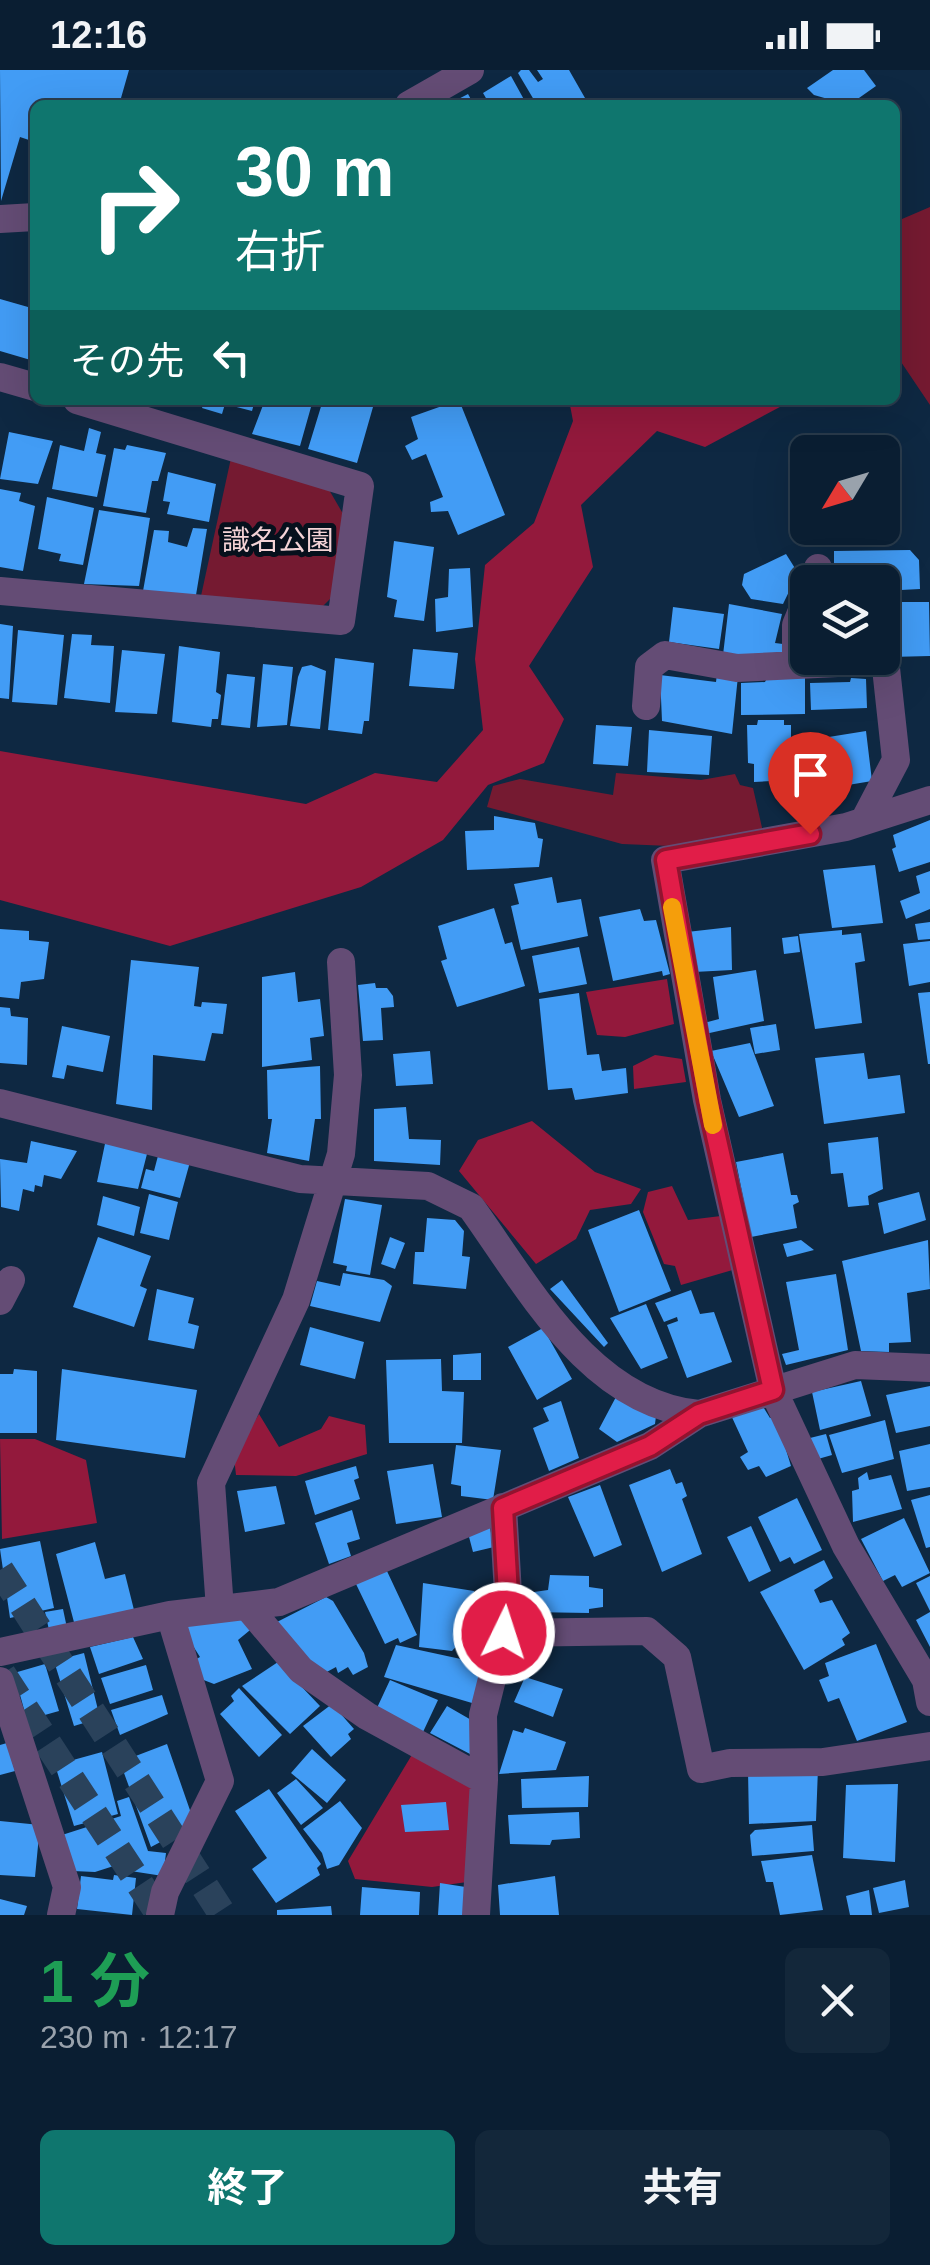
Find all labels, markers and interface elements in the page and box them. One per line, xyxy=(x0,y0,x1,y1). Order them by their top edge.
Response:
text: 12:16 xyxy=(50,14,147,56)
text: 30 m xyxy=(235,133,395,211)
icon: right xyxy=(70,140,200,270)
text: 右折 xyxy=(235,226,325,277)
icon: left xyxy=(204,330,259,385)
text: その先 xyxy=(70,340,184,382)
north arrow xyxy=(790,435,900,545)
map controls xyxy=(790,435,900,675)
park label: 識名公園 xyxy=(222,525,334,556)
button: layers xyxy=(790,565,900,675)
pin xyxy=(768,732,853,835)
icon: arrive xyxy=(783,747,838,802)
position arrow xyxy=(452,1581,556,1685)
text: 1 分 xyxy=(40,1948,150,2015)
button: close xyxy=(785,1948,890,2053)
text: 230 m · 12:17 xyxy=(40,2019,237,2055)
button: 終了 xyxy=(40,2130,455,2245)
button: 共有 xyxy=(475,2130,890,2245)

